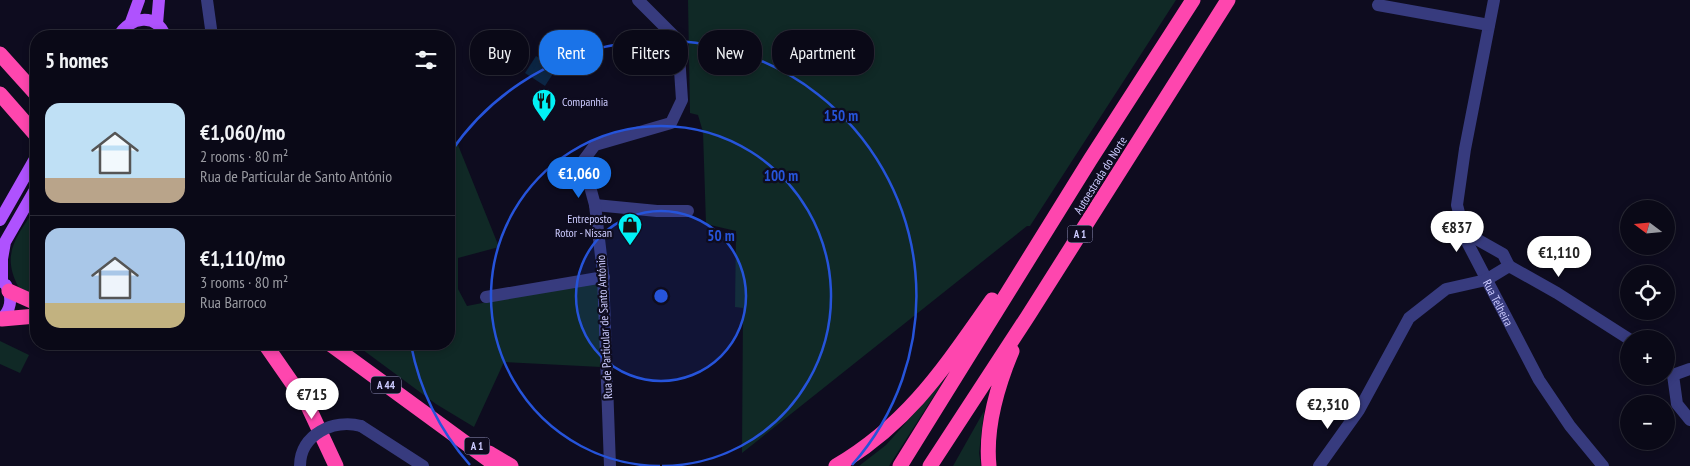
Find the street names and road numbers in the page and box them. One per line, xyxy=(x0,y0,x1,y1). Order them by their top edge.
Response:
street label: Autoestrada do Norte xyxy=(1070,133,1130,217)
road number: A 1 xyxy=(1068,225,1092,242)
street label: Rua de Particular de Santo António xyxy=(593,255,615,399)
street label: Rua Telheira xyxy=(1480,276,1517,329)
road number: A 44 xyxy=(371,376,401,394)
road number: A 1 xyxy=(464,438,490,454)

